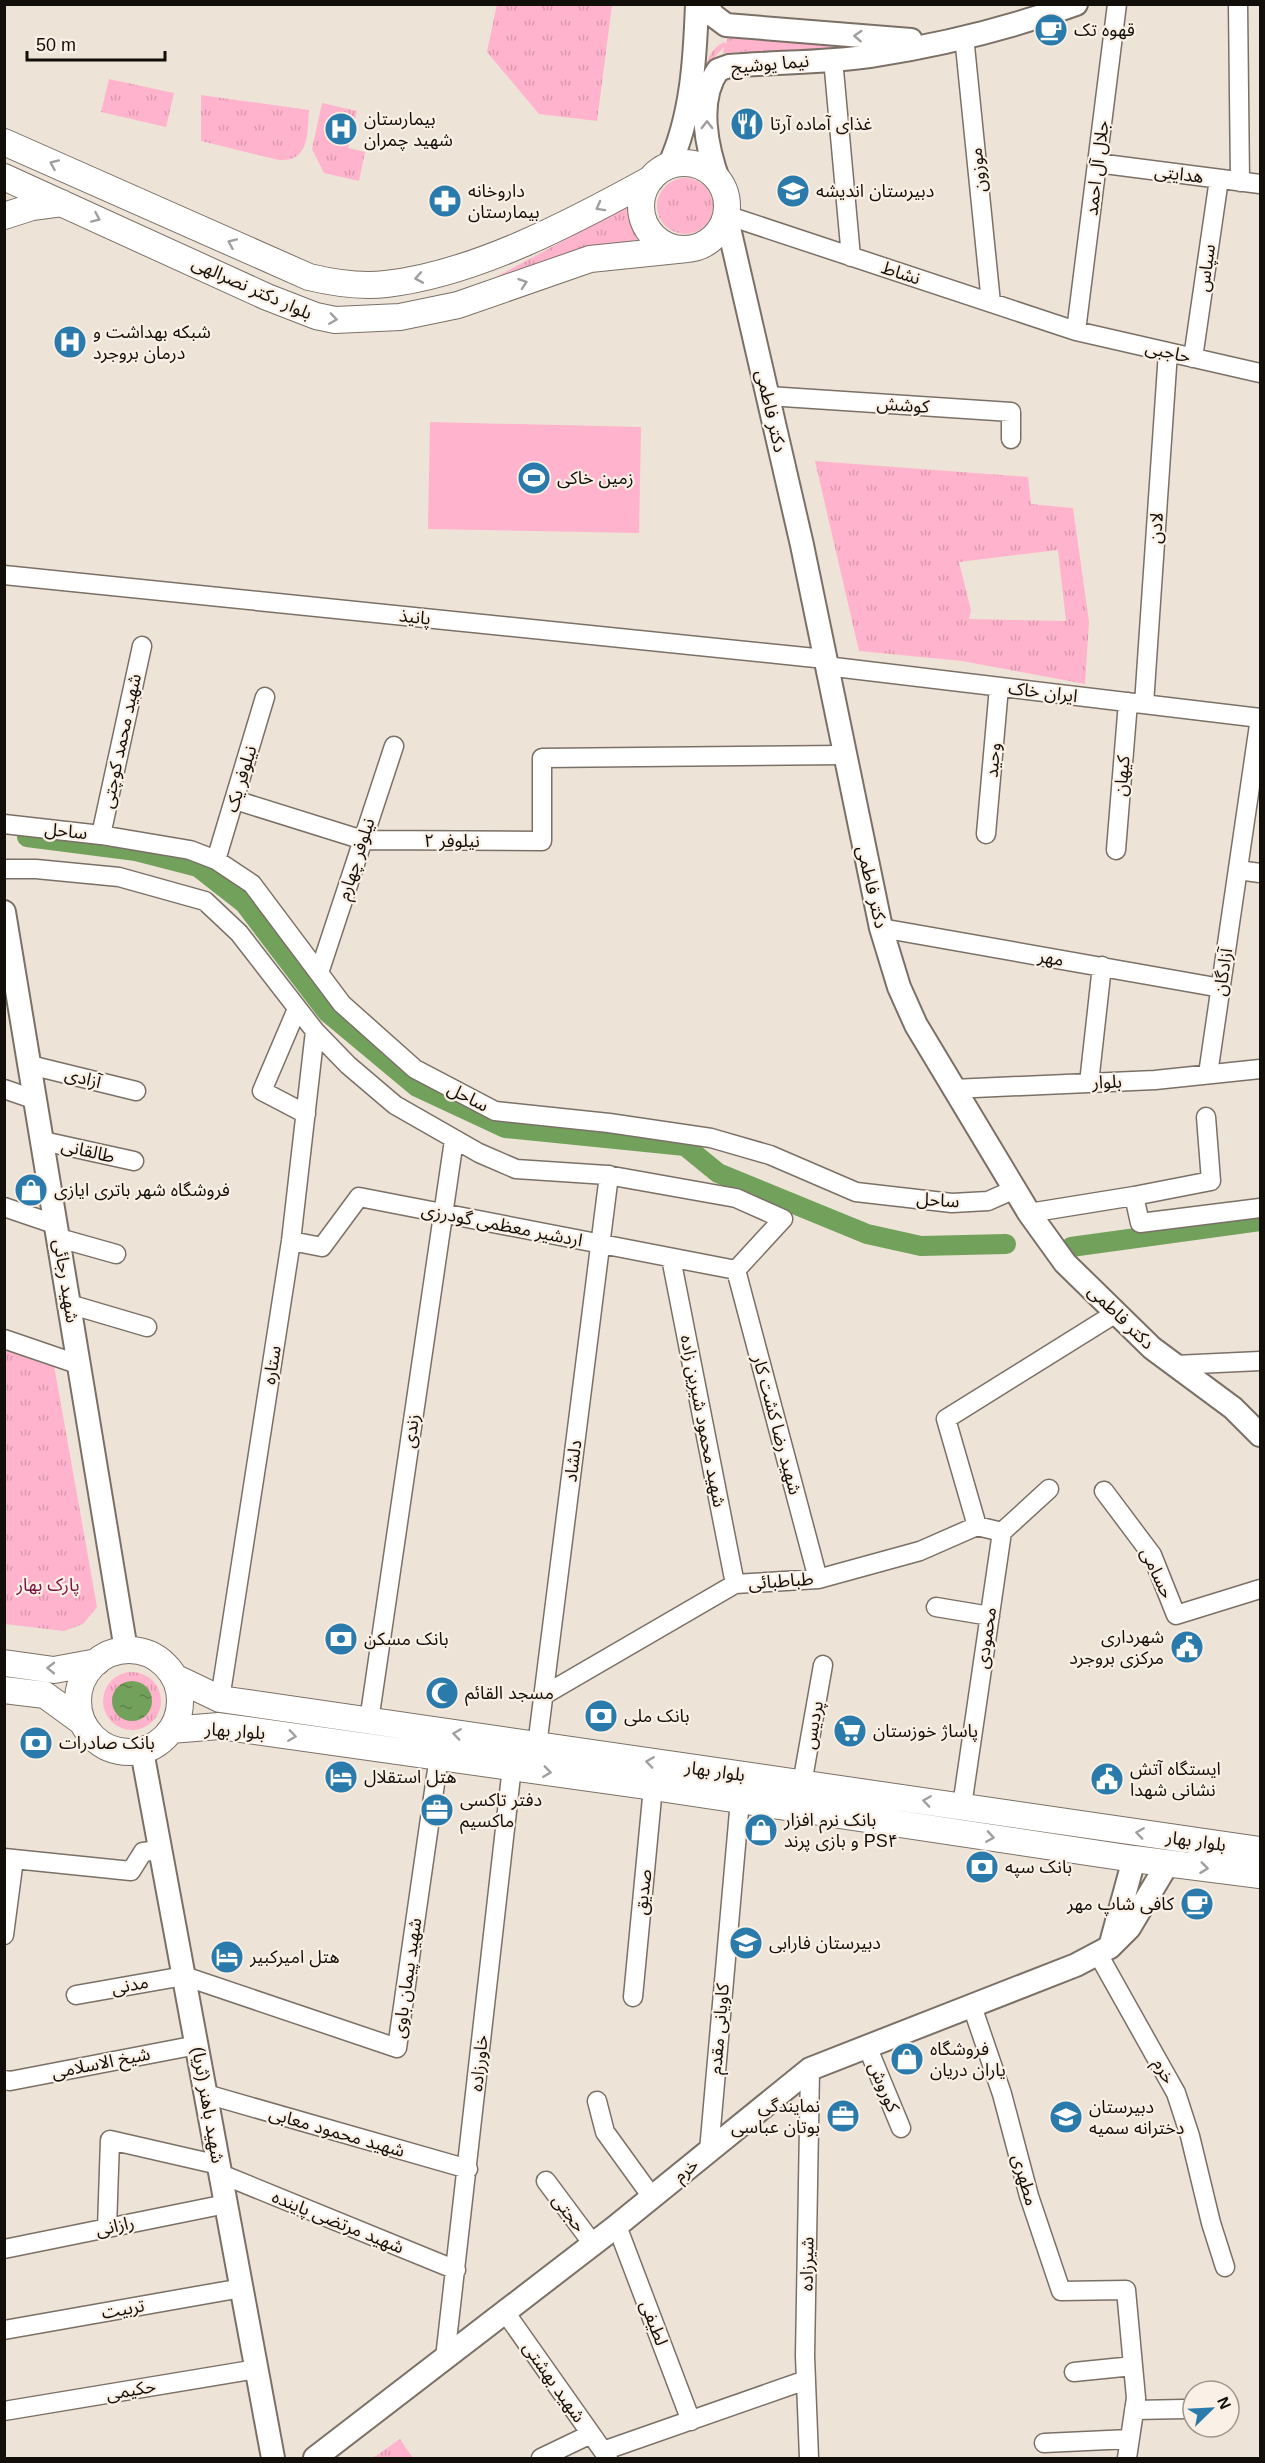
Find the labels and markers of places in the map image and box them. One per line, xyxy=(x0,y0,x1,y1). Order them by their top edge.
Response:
cafe icon: قهوه تک xyxy=(1033,12,1069,48)
place label: قهوه تک xyxy=(1074,20,1135,41)
restaurant icon: غذای آماده آرتا xyxy=(729,106,765,142)
place label: بیمارستان شهید چمران xyxy=(364,109,453,151)
hospital icon: بیمارستان شهید چمران xyxy=(323,111,359,147)
place label: غذای آماده آرتا xyxy=(770,114,872,135)
school or university icon: دبیرستان اندیشه xyxy=(775,173,811,209)
place label: داروخانه بیمارستان xyxy=(468,181,540,223)
place label: دبیرستان اندیشه xyxy=(816,181,934,202)
pharmacy icon: داروخانه بیمارستان xyxy=(427,183,463,219)
place label: شبکه بهداشت و درمان بروجرد xyxy=(93,322,211,364)
hospital icon: شبکه بهداشت و درمان بروجرد xyxy=(52,324,88,360)
sports icon: زمین خاکی xyxy=(516,460,552,496)
place label: زمین خاکی xyxy=(557,468,634,489)
shop icon: فروشگاه شهر باتری ایازی xyxy=(13,1172,49,1208)
place label: فروشگاه شهر باتری ایازی xyxy=(54,1180,230,1201)
bank icon: بانک مسکن xyxy=(323,1621,359,1657)
place label: شهرداری مرکزی بروجرد xyxy=(1069,1627,1164,1669)
place label: بانک مسکن xyxy=(364,1629,449,1650)
public building icon: شهرداری مرکزی بروجرد xyxy=(1169,1629,1205,1665)
mosque icon: مسجد القائم xyxy=(424,1675,460,1711)
place label: مسجد القائم xyxy=(465,1683,554,1706)
bank icon: بانک ملی xyxy=(583,1698,619,1734)
place label: بانک ملی xyxy=(624,1706,690,1727)
supermarket icon: پاساژ خوزستان xyxy=(832,1713,868,1749)
place label: پاساژ خوزستان xyxy=(873,1721,978,1742)
bank icon: بانک صادرات xyxy=(18,1725,54,1761)
place label: بانک صادرات xyxy=(59,1733,155,1754)
hotel icon: هتل استقلال xyxy=(323,1759,359,1795)
place label: ایستگاه آتش نشانی شهدا xyxy=(1130,1759,1221,1801)
public building icon: ایستگاه آتش نشانی شهدا xyxy=(1089,1761,1125,1797)
place label: هتل استقلال xyxy=(364,1767,457,1788)
place label: دفتر تاکسی ماکسیم xyxy=(460,1790,542,1834)
office icon: دفتر تاکسی ماکسیم xyxy=(419,1792,455,1828)
place label: بانک نرم افزار و بازی پرند PS۴ xyxy=(783,1810,898,1852)
shop icon: بانک نرم افزار و بازی پرند PS۴ xyxy=(743,1812,779,1848)
bank icon: بانک سپه xyxy=(964,1849,1000,1885)
place label: بانک سپه xyxy=(1005,1857,1072,1878)
cafe icon: کافی شاپ مهر xyxy=(1179,1886,1215,1922)
place label: کافی شاپ مهر xyxy=(1066,1894,1175,1916)
school or university icon: دبیرستان فارابی xyxy=(728,1925,764,1961)
place label: دبیرستان فارابی xyxy=(769,1933,881,1954)
hotel icon: هتل امیرکبیر xyxy=(209,1939,245,1975)
place label: هتل امیرکبیر xyxy=(249,1947,339,1968)
place label: فروشگاه یاران دریان xyxy=(930,2039,1006,2081)
shop icon: فروشگاه یاران دریان xyxy=(889,2041,925,2077)
place label: نمایندگی بوتان عباسی xyxy=(731,2096,820,2138)
place label: دبیرستان دخترانه سمیه xyxy=(1089,2097,1184,2139)
office icon: نمایندگی بوتان عباسی xyxy=(825,2098,861,2134)
school or university icon: دبیرستان دخترانه سمیه xyxy=(1048,2099,1084,2135)

